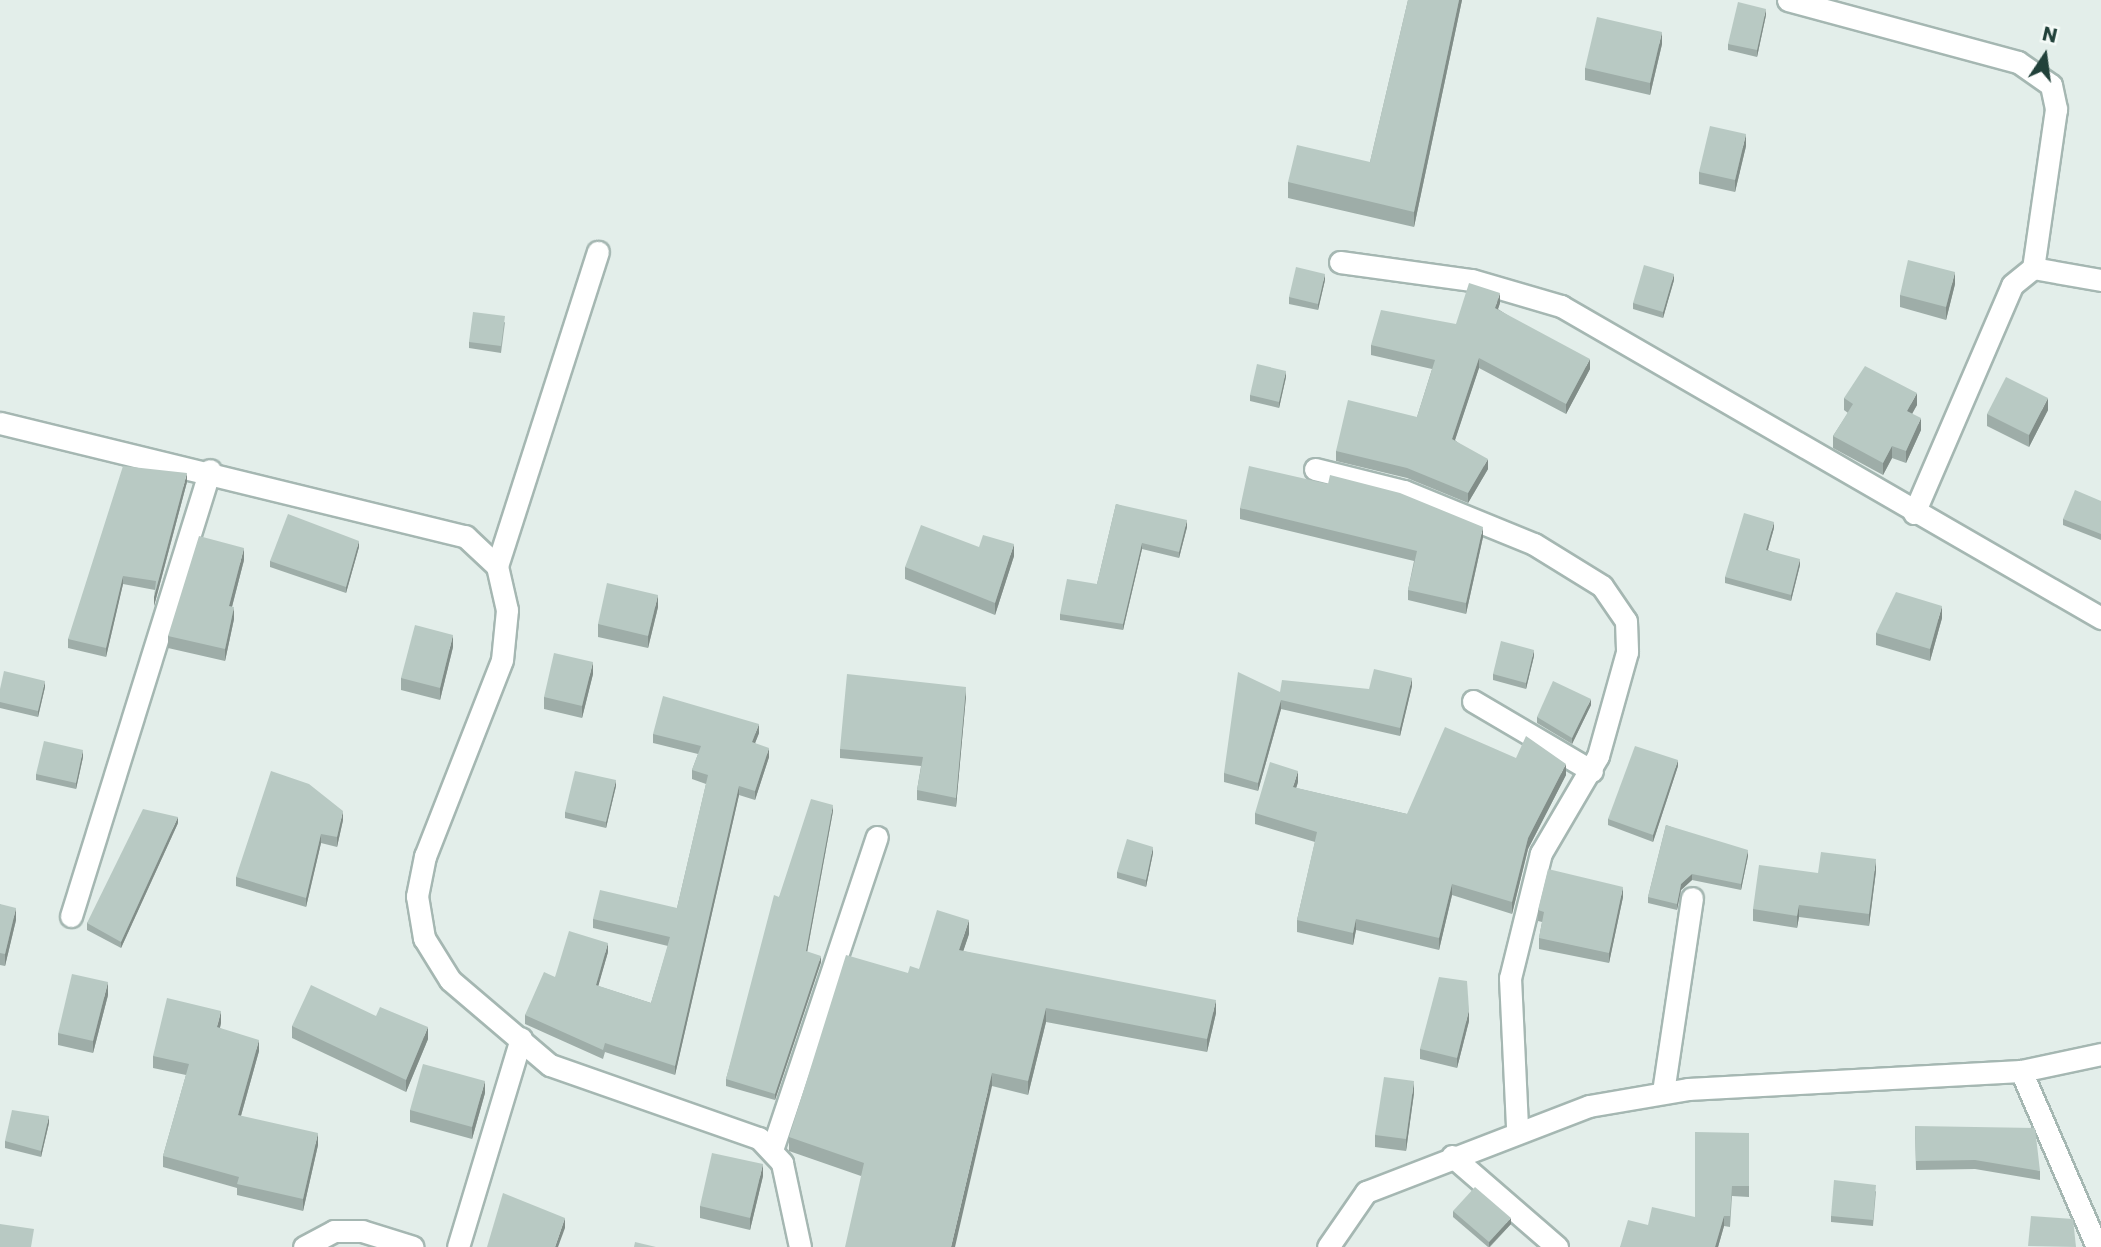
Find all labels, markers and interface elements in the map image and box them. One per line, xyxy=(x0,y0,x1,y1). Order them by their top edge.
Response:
text: N xyxy=(2040,20,2060,50)
north arrow xyxy=(2010,21,2080,91)

